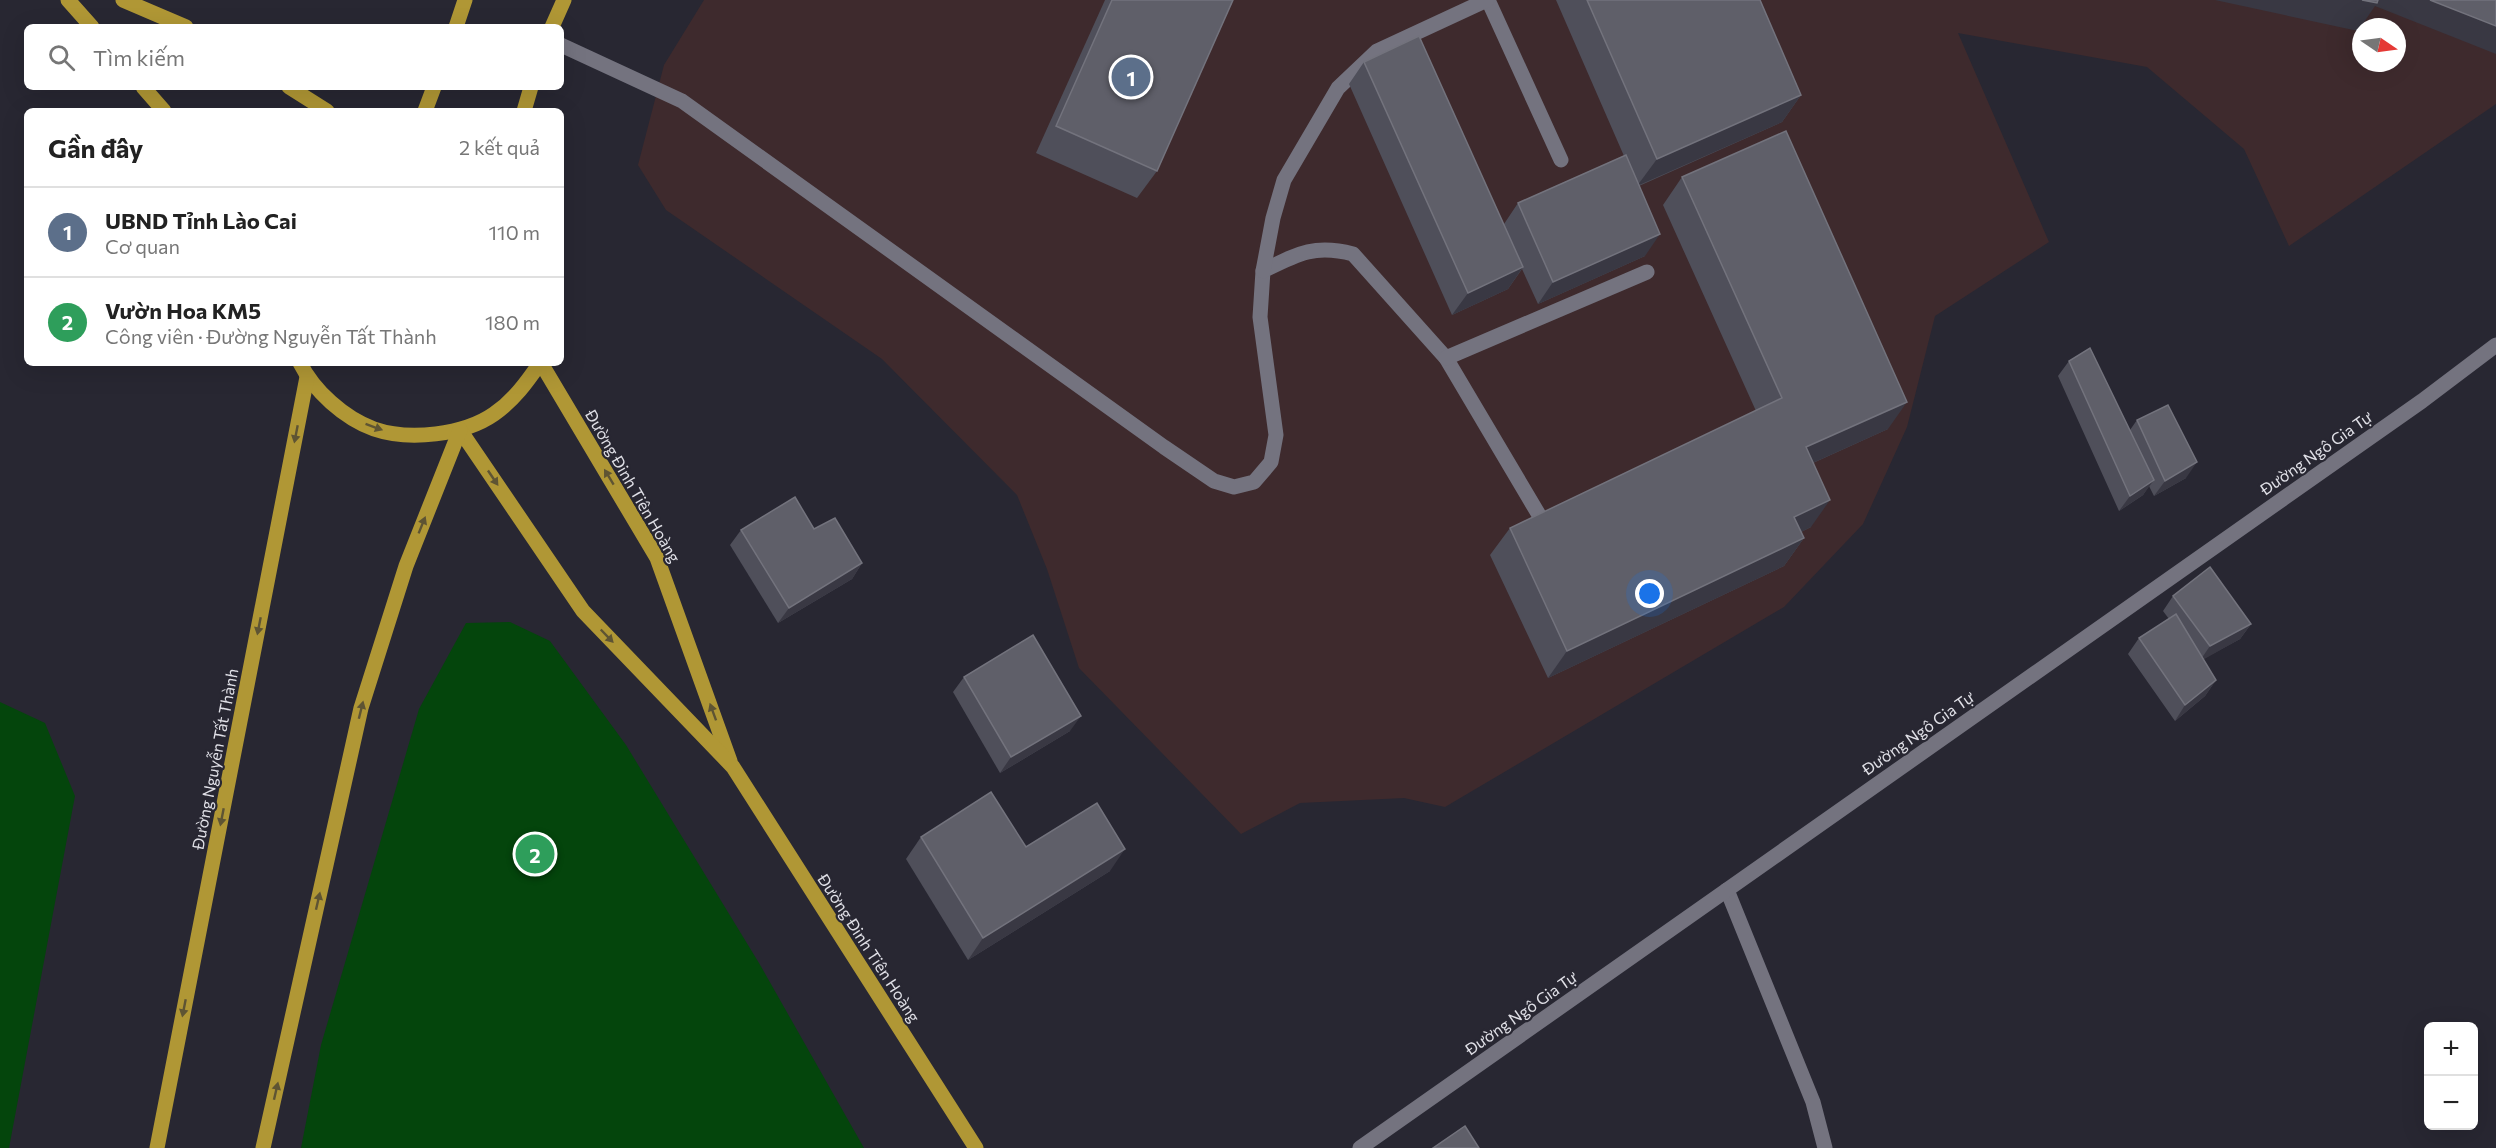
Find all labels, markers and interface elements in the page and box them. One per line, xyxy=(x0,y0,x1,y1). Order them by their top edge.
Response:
north arrow xyxy=(2352,18,2406,72)
search box xyxy=(24,24,564,90)
icon: search xyxy=(45,41,78,74)
text: Tìm kiếm xyxy=(93,44,185,71)
pin: 1 xyxy=(1112,54,1150,100)
text: Gần đây xyxy=(48,132,143,163)
text: 2 kết quả xyxy=(459,135,540,159)
text: UBND Tỉnh Lào Cai xyxy=(105,207,297,234)
text: 1 xyxy=(63,220,72,244)
text: 110 m xyxy=(489,220,540,244)
text: Cơ quan xyxy=(105,234,180,258)
text: Vườn Hoa KM5 xyxy=(105,297,261,324)
text: 2 xyxy=(62,310,73,334)
text: 180 m xyxy=(485,310,540,334)
text: Công viên · Đường Nguyễn Tất Thành xyxy=(105,324,437,348)
street label: Đường Đinh Tiên Hoàng xyxy=(581,405,685,566)
street label: Đường Ngô Gia Tự xyxy=(2255,406,2376,499)
one-way arrow xyxy=(365,422,383,432)
one-way arrow xyxy=(291,425,300,444)
one-way arrow xyxy=(604,468,614,485)
one-way arrow xyxy=(487,470,499,486)
one-way arrow xyxy=(418,516,427,534)
your location xyxy=(1635,579,1664,608)
one-way arrow xyxy=(254,616,263,635)
one-way arrow xyxy=(600,628,614,643)
street label: Đường Nguyễn Tất Thành xyxy=(187,667,241,852)
street label: Đường Ngô Gia Tự xyxy=(1857,686,1978,779)
one-way arrow xyxy=(357,701,366,719)
one-way arrow xyxy=(707,703,717,721)
one-way arrow xyxy=(217,808,226,827)
pin: 2 xyxy=(516,832,554,876)
street label: Đường Đinh Tiên Hoàng xyxy=(814,869,925,1026)
one-way arrow xyxy=(314,891,324,910)
street label: Đường Ngô Gia Tự xyxy=(1460,966,1581,1059)
one-way arrow xyxy=(179,999,188,1018)
map controls xyxy=(2424,1022,2478,1130)
button: + xyxy=(2424,1022,2478,1076)
button: − xyxy=(2424,1076,2478,1130)
one-way arrow xyxy=(272,1081,281,1100)

